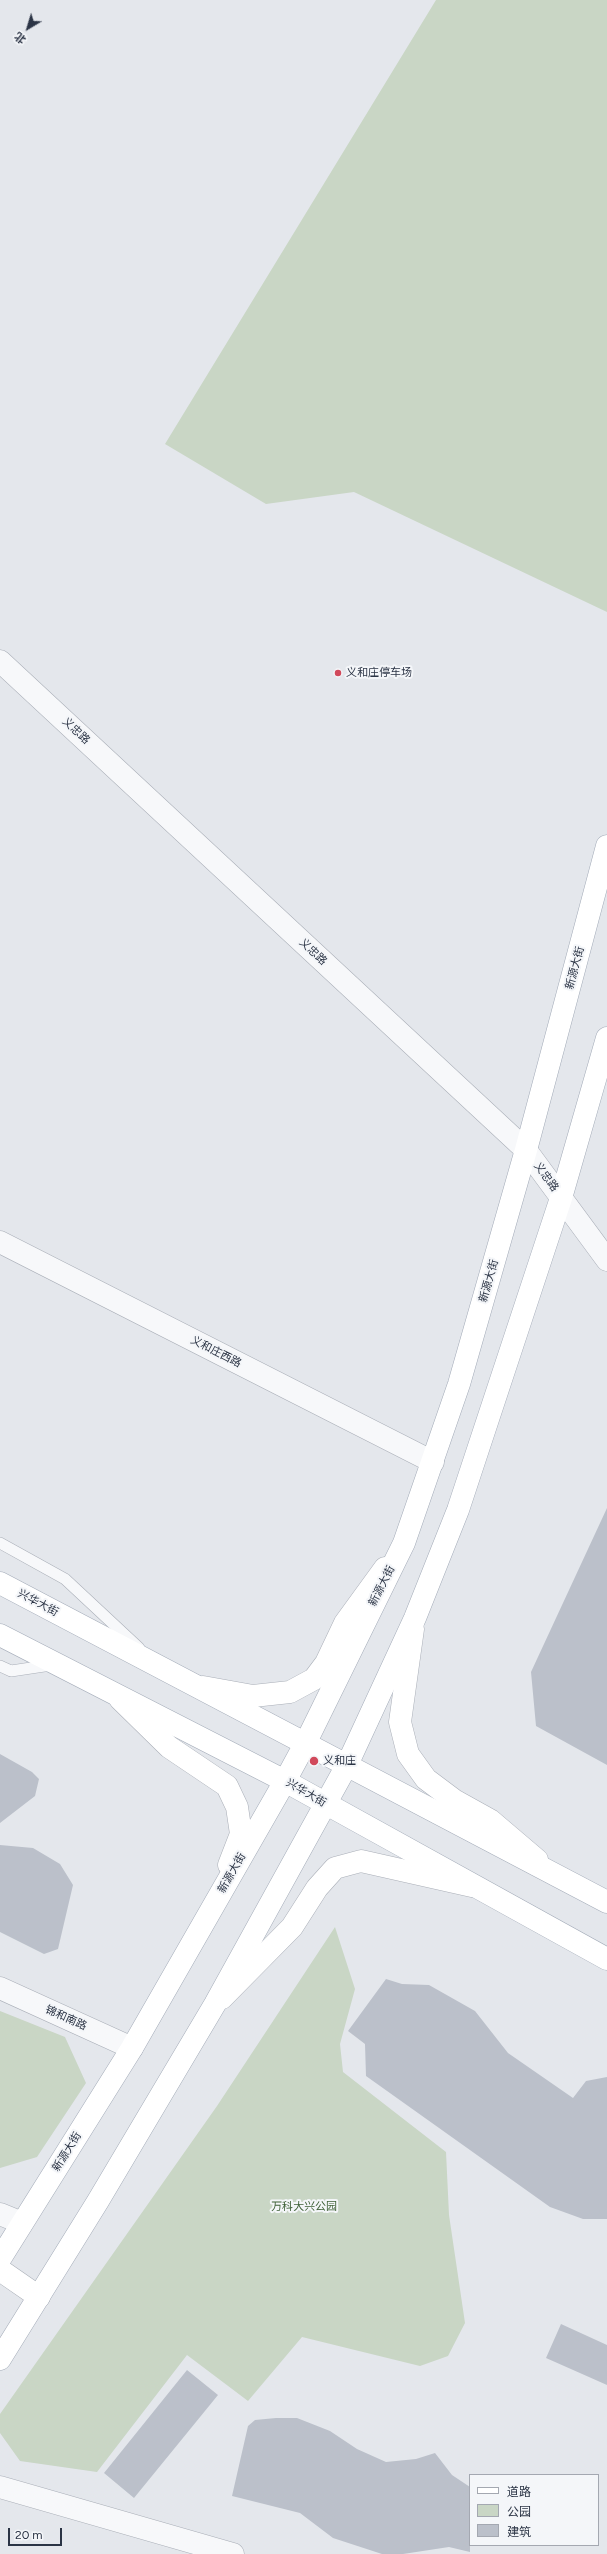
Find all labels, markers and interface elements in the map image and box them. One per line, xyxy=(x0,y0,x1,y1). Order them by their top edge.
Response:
north arrow xyxy=(8,8,48,48)
text: 北 xyxy=(12,29,29,46)
place label: 义和庄停车场 xyxy=(346,666,412,680)
marker: 义和庄停车场 xyxy=(333,668,343,678)
street label: 义忠路 xyxy=(59,715,93,747)
street label: 义忠路 xyxy=(296,936,330,968)
street label: 新源大街 xyxy=(563,945,587,991)
street label: 义忠路 xyxy=(531,1160,561,1194)
street label: 新源大街 xyxy=(477,1258,501,1304)
street label: 义和庄西路 xyxy=(189,1334,243,1370)
street label: 新源大街 xyxy=(366,1563,398,1609)
street label: 兴华大街 xyxy=(15,1587,61,1619)
place label: 义和庄 xyxy=(323,1754,356,1768)
marker: 义和庄 xyxy=(308,1755,320,1767)
street label: 兴华大街 xyxy=(284,1776,328,1810)
street label: 新源大街 xyxy=(215,1851,249,1895)
street label: 锦和南路 xyxy=(43,2003,89,2033)
street label: 新源大街 xyxy=(50,2130,84,2174)
park label: 万科大兴公园 xyxy=(271,2200,337,2214)
legend xyxy=(469,2474,599,2546)
text: 道路 xyxy=(507,2485,531,2499)
text: 公园 xyxy=(507,2505,531,2519)
scale bar xyxy=(10,2520,64,2546)
text: 建筑 xyxy=(507,2525,531,2539)
text: 20 m xyxy=(15,2528,43,2542)

